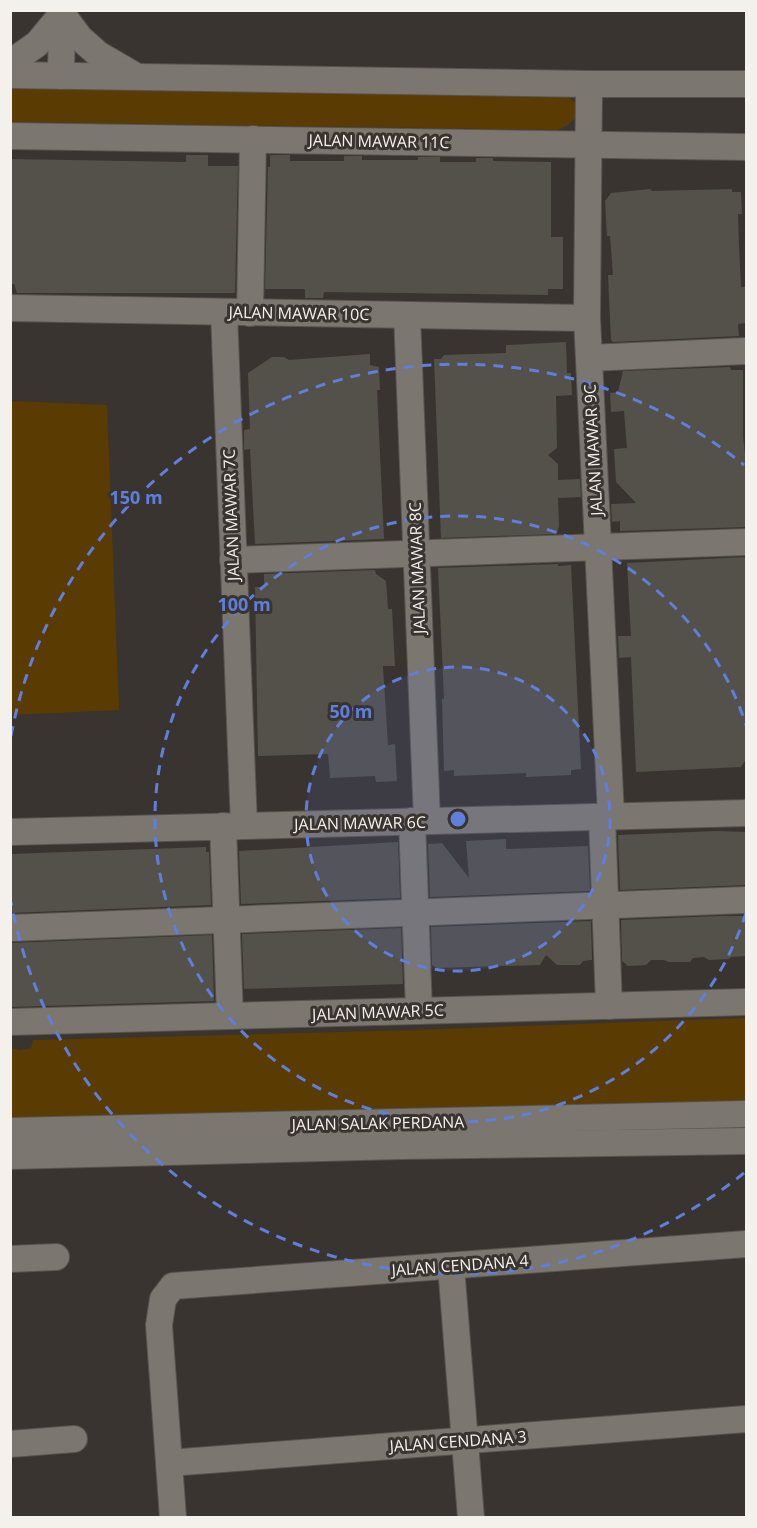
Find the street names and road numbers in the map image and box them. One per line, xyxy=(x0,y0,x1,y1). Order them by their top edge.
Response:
street label: JALAN MAWAR 11C xyxy=(306,129,450,153)
street label: JALAN MAWAR 10C xyxy=(226,301,370,325)
street label: JALAN MAWAR 9C xyxy=(579,384,608,518)
street label: JALAN MAWAR 7C xyxy=(218,449,244,583)
street label: JALAN MAWAR 8C xyxy=(404,502,430,636)
street label: JALAN MAWAR 6C xyxy=(292,811,426,835)
street label: JALAN MAWAR 5C xyxy=(310,999,444,1025)
street label: JALAN SALAK PERDANA xyxy=(289,1110,465,1136)
street label: JALAN CENDANA 4 xyxy=(389,1249,529,1281)
street label: JALAN CENDANA 3 xyxy=(387,1425,527,1457)

